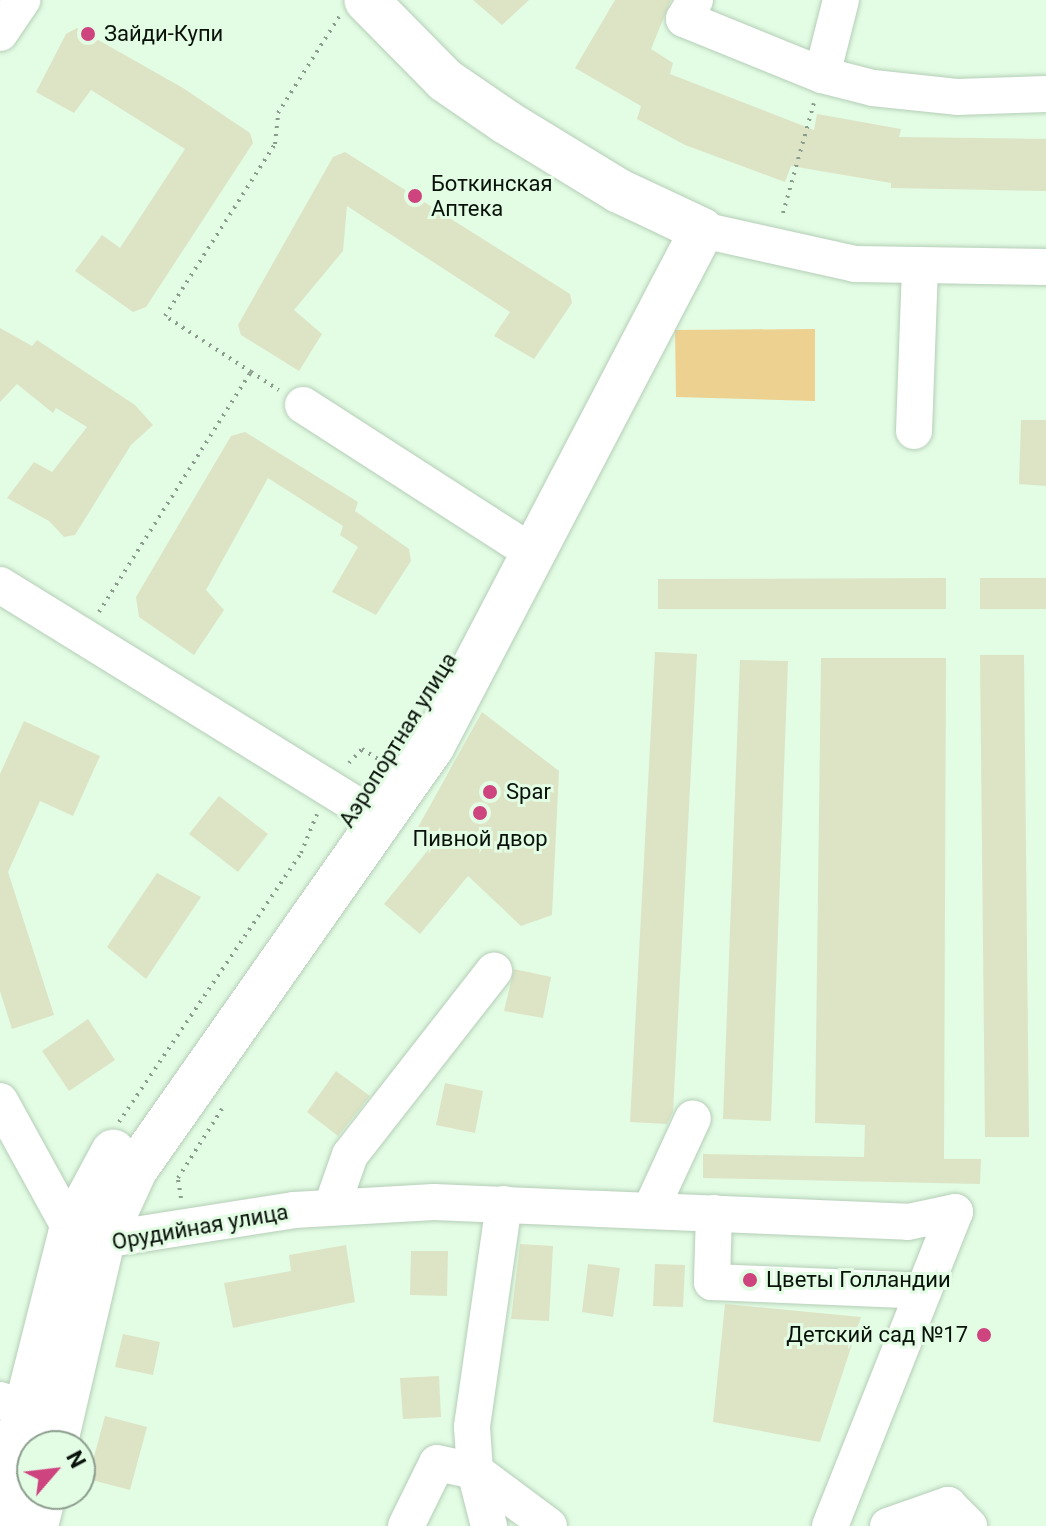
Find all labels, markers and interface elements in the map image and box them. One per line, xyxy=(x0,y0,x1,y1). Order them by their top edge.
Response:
place label: Зайди-Купи xyxy=(104,21,223,47)
marker: Зайди-Купи xyxy=(79,25,97,43)
place label: Боткинская Аптека xyxy=(431,170,552,222)
marker: Боткинская Аптека xyxy=(406,187,424,205)
street label: Аэропортная улица xyxy=(334,648,462,832)
place label: Spar xyxy=(506,779,551,805)
marker: Spar xyxy=(481,783,499,801)
marker: Пивной двор xyxy=(471,804,489,822)
place label: Пивной двор xyxy=(412,826,548,852)
street label: Орудийная улица xyxy=(110,1199,290,1255)
place label: Цветы Голландии xyxy=(766,1267,951,1293)
marker: Цветы Голландии xyxy=(741,1271,759,1289)
place label: Детский сад №17 xyxy=(786,1322,968,1348)
marker: Детский сад №17 xyxy=(975,1326,993,1344)
north arrow xyxy=(16,1430,96,1510)
text: N xyxy=(61,1447,91,1472)

